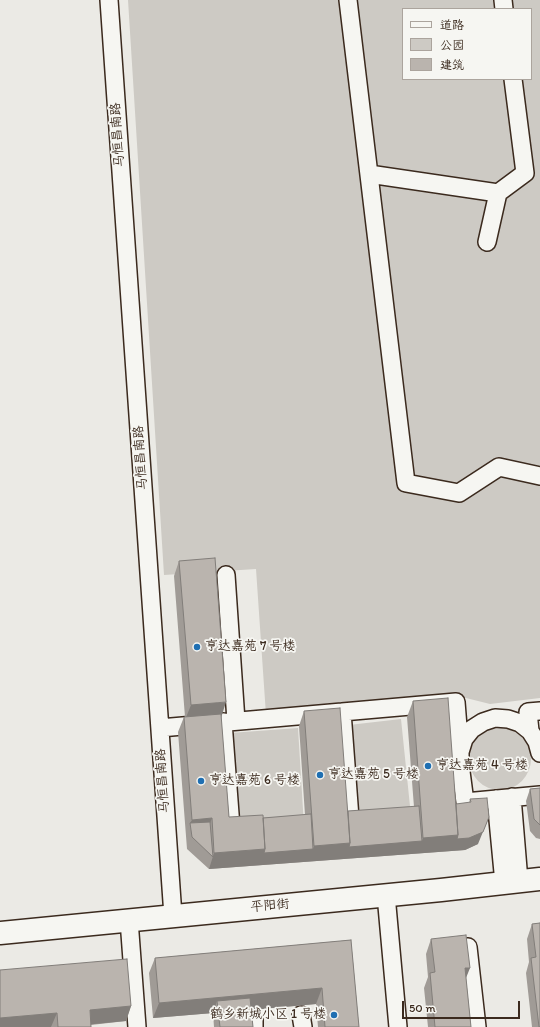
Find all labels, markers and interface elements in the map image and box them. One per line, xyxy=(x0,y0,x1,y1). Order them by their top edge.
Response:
legend xyxy=(402,8,532,80)
text: 道路 xyxy=(440,18,464,32)
text: 公园 xyxy=(440,38,464,52)
text: 建筑 xyxy=(440,58,464,72)
street label: 马恒昌南路 xyxy=(108,102,128,168)
street label: 马恒昌南路 xyxy=(131,425,151,491)
place label: 亨达嘉苑 7 号楼 xyxy=(205,639,295,655)
marker: 亨达嘉苑 7 号楼 xyxy=(192,642,202,652)
street label: 马恒昌南路 xyxy=(153,748,173,814)
place label: 亨达嘉苑 4 号楼 xyxy=(436,758,528,774)
marker: 亨达嘉苑 4 号楼 xyxy=(423,761,433,771)
place label: 亨达嘉苑 5 号楼 xyxy=(328,767,419,783)
marker: 亨达嘉苑 5 号楼 xyxy=(315,770,325,780)
place label: 亨达嘉苑 6 号楼 xyxy=(209,773,300,789)
marker: 亨达嘉苑 6 号楼 xyxy=(196,776,206,786)
street label: 平阳街 xyxy=(250,897,290,915)
scale bar xyxy=(404,993,522,1019)
text: 50 m xyxy=(409,1001,435,1015)
place label: 鹤乡新城小区 1 号楼 xyxy=(210,1007,326,1023)
marker: 鹤乡新城小区 1 号楼 xyxy=(329,1010,339,1020)

